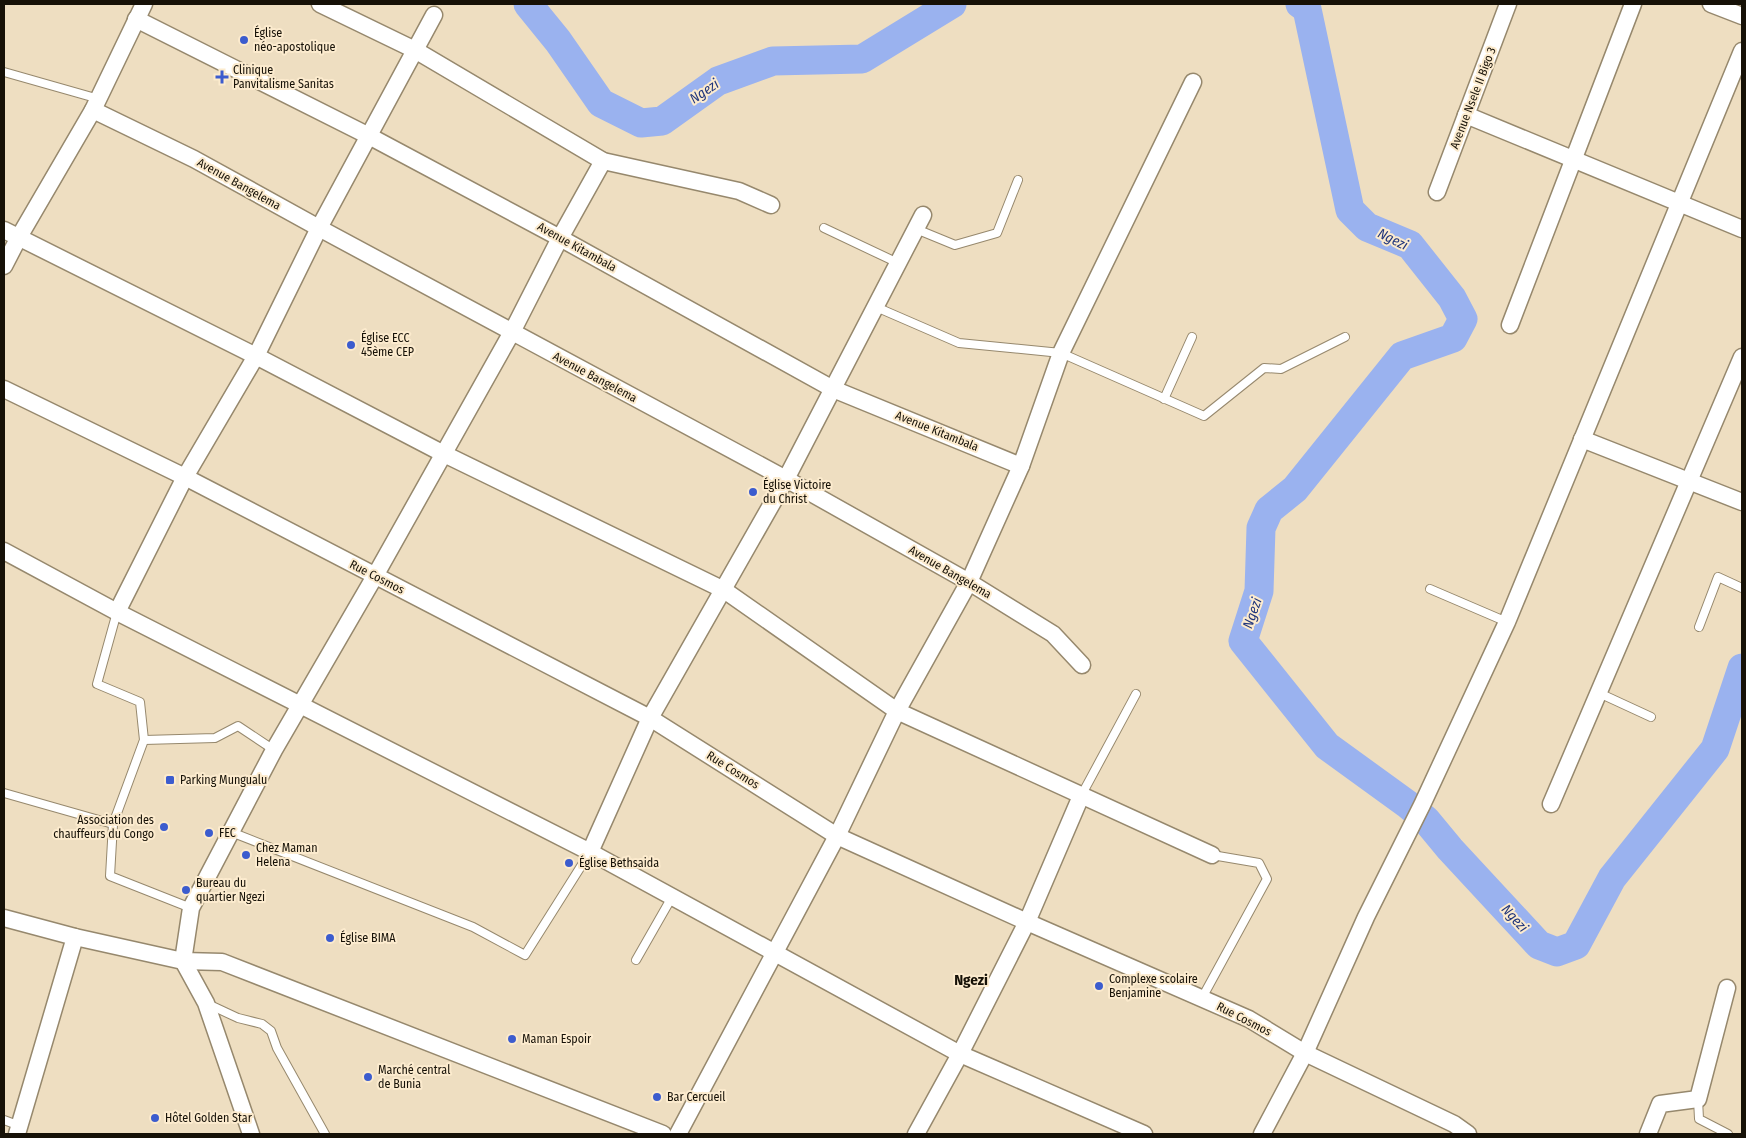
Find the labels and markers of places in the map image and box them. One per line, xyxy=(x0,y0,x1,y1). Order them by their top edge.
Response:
place label: Église néo-apostolique xyxy=(254,25,335,54)
marker: Église néo-apostolique xyxy=(238,34,250,46)
place label: Clinique Panvitalisme Sanitas xyxy=(233,63,334,91)
marker: Clinique Panvitalisme Sanitas xyxy=(215,70,229,84)
place label: Église ECC 45ème CEP xyxy=(361,330,414,359)
marker: Église ECC 45ème CEP xyxy=(345,339,357,351)
place label: Église Victoire du Christ xyxy=(763,477,831,506)
marker: Église Victoire du Christ xyxy=(747,486,759,498)
place label: Parking Mungualu xyxy=(180,773,267,787)
marker: Parking Mungualu xyxy=(164,774,176,786)
place label: Association des chauffeurs du Congo xyxy=(53,813,154,841)
marker: Association des chauffeurs du Congo xyxy=(158,821,170,833)
place label: FEC xyxy=(219,826,236,840)
marker: FEC xyxy=(203,827,215,839)
place label: Chez Maman Helena xyxy=(256,841,318,869)
marker: Chez Maman Helena xyxy=(240,849,252,861)
place label: Église Bethsaida xyxy=(579,855,659,870)
marker: Église Bethsaida xyxy=(563,857,575,869)
place label: Bureau du quartier Ngezi xyxy=(196,876,265,904)
marker: Bureau du quartier Ngezi xyxy=(180,884,192,896)
place label: Église BIMA xyxy=(340,930,396,945)
marker: Église BIMA xyxy=(324,932,336,944)
place label: Complexe scolaire Benjamine xyxy=(1109,972,1198,1000)
marker: Complexe scolaire Benjamine xyxy=(1093,980,1105,992)
place label: Maman Espoir xyxy=(522,1032,592,1046)
marker: Maman Espoir xyxy=(506,1033,518,1045)
place label: Marché central de Bunia xyxy=(378,1063,450,1091)
marker: Marché central de Bunia xyxy=(362,1071,374,1083)
place label: Bar Cercueil xyxy=(667,1090,726,1104)
marker: Bar Cercueil xyxy=(651,1091,663,1103)
place label: Hôtel Golden Star xyxy=(165,1111,253,1125)
marker: Hôtel Golden Star xyxy=(149,1112,161,1124)

